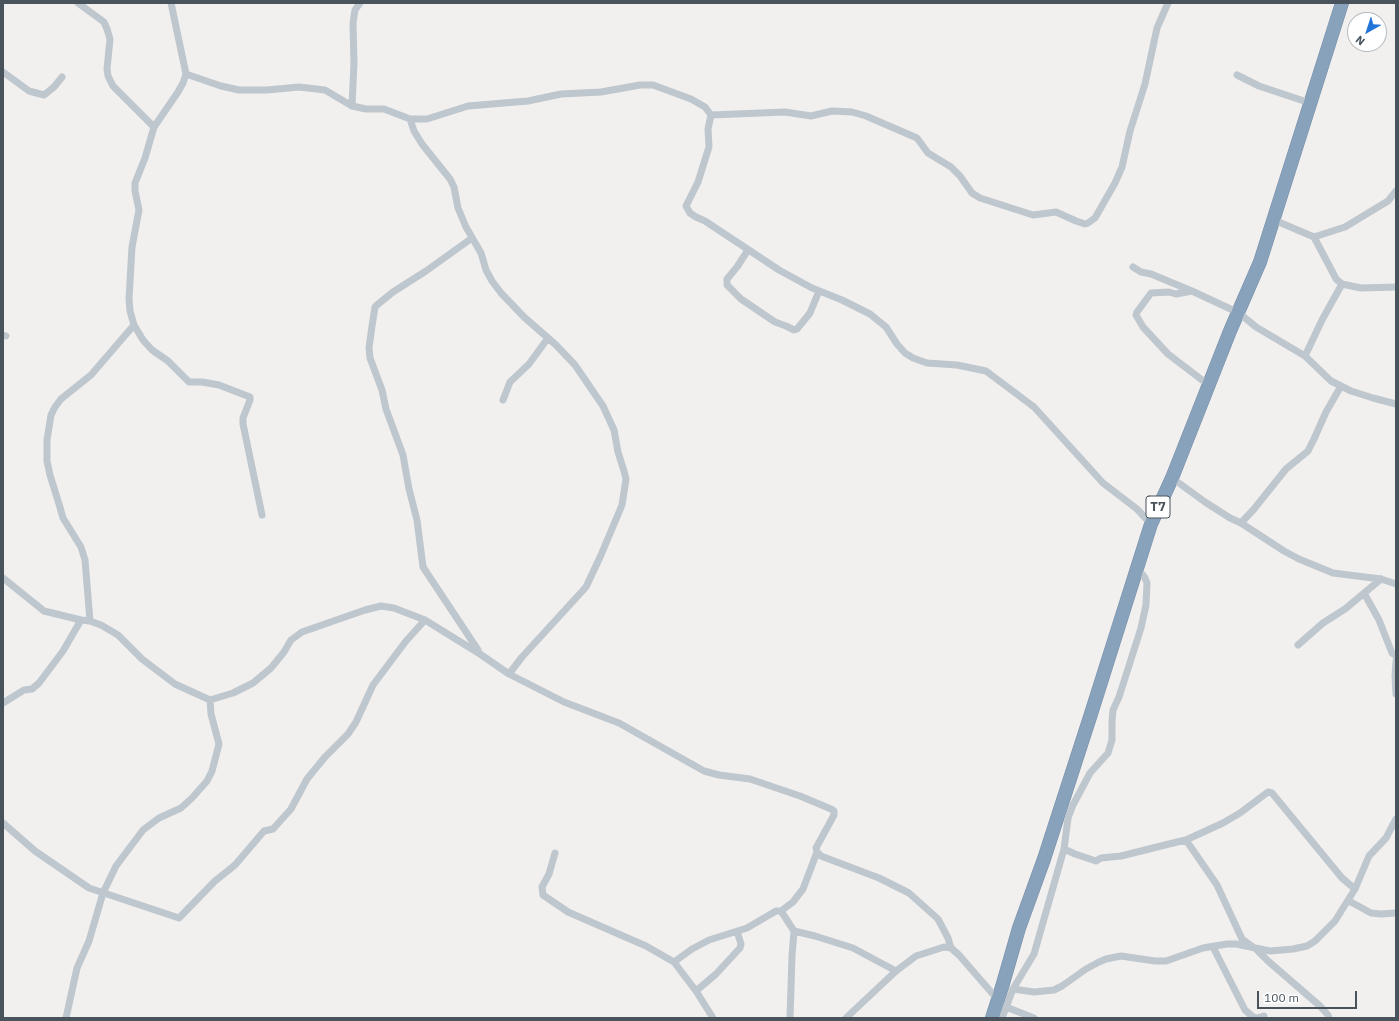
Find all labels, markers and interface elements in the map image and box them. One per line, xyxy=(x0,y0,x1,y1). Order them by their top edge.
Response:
north arrow xyxy=(1347,12,1387,52)
text: N xyxy=(1353,33,1368,48)
road number: T7 xyxy=(1146,496,1170,518)
scale bar xyxy=(1259,983,1359,1009)
text: 100 m xyxy=(1264,990,1299,1005)

